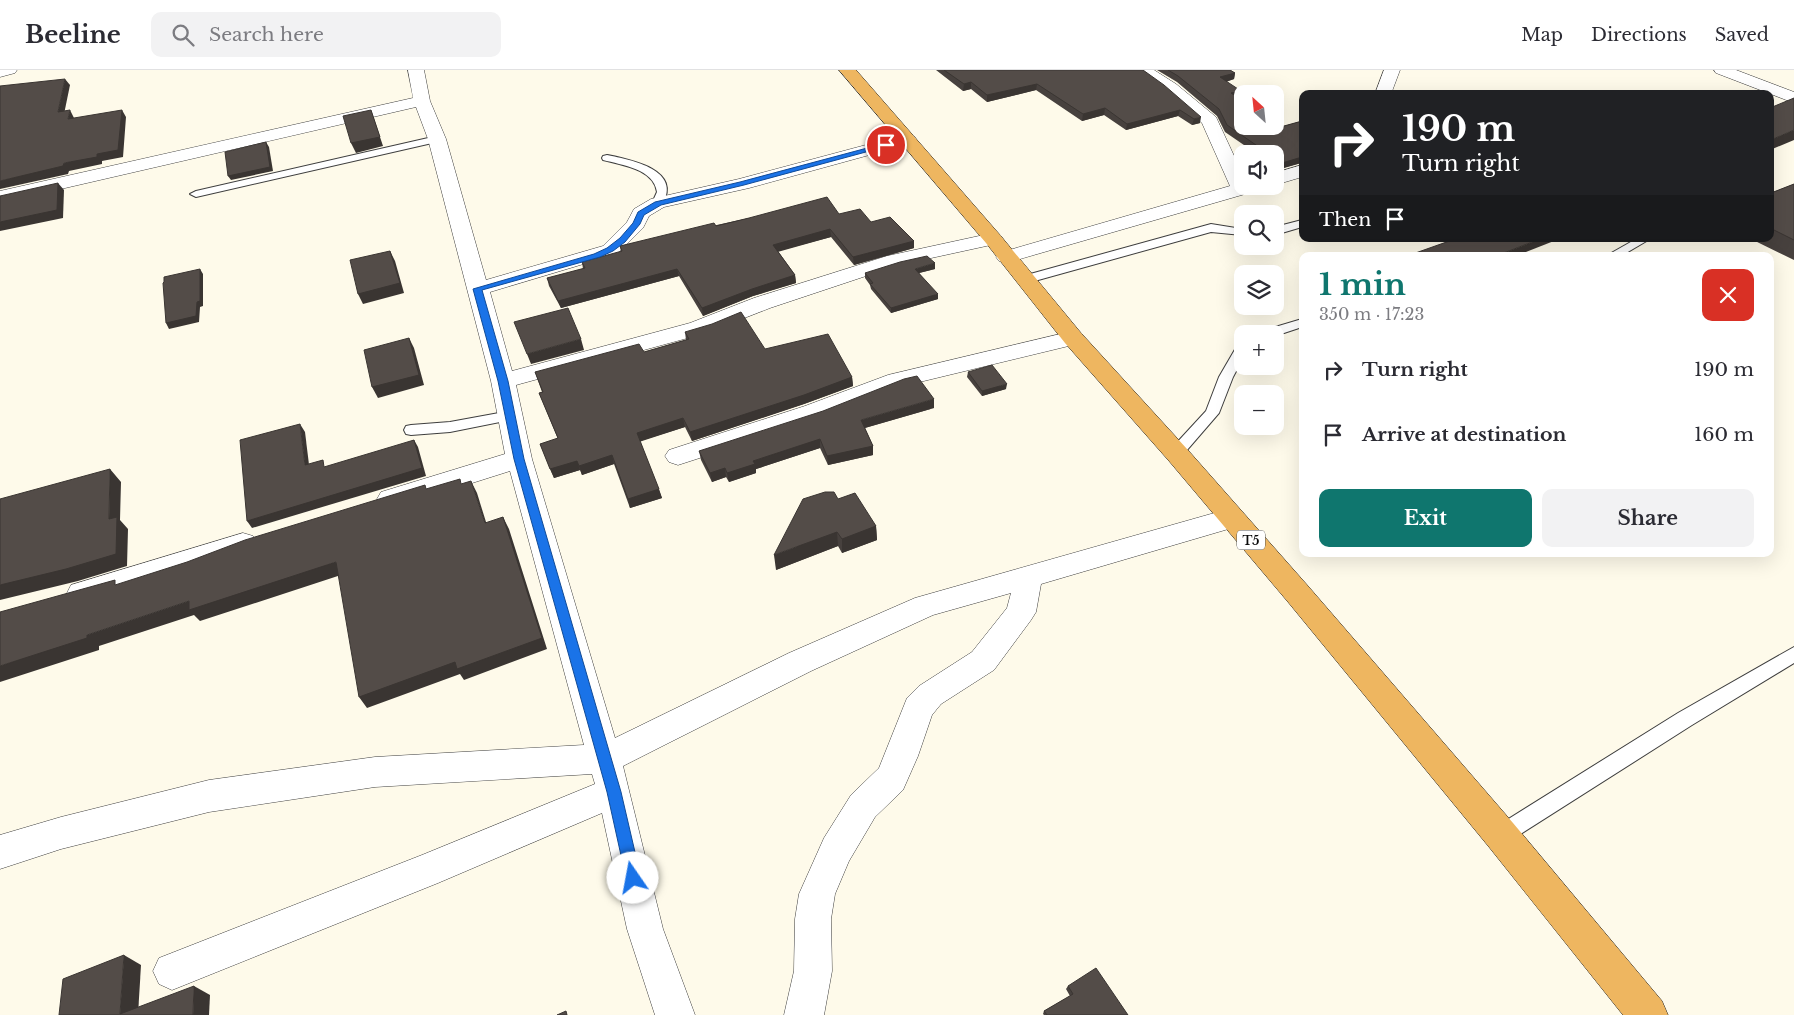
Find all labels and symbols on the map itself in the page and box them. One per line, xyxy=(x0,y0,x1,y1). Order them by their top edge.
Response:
north arrow xyxy=(1234,85,1284,135)
pin xyxy=(865,124,907,166)
road number: T5 xyxy=(1237,530,1265,550)
position arrow xyxy=(606,851,658,903)

